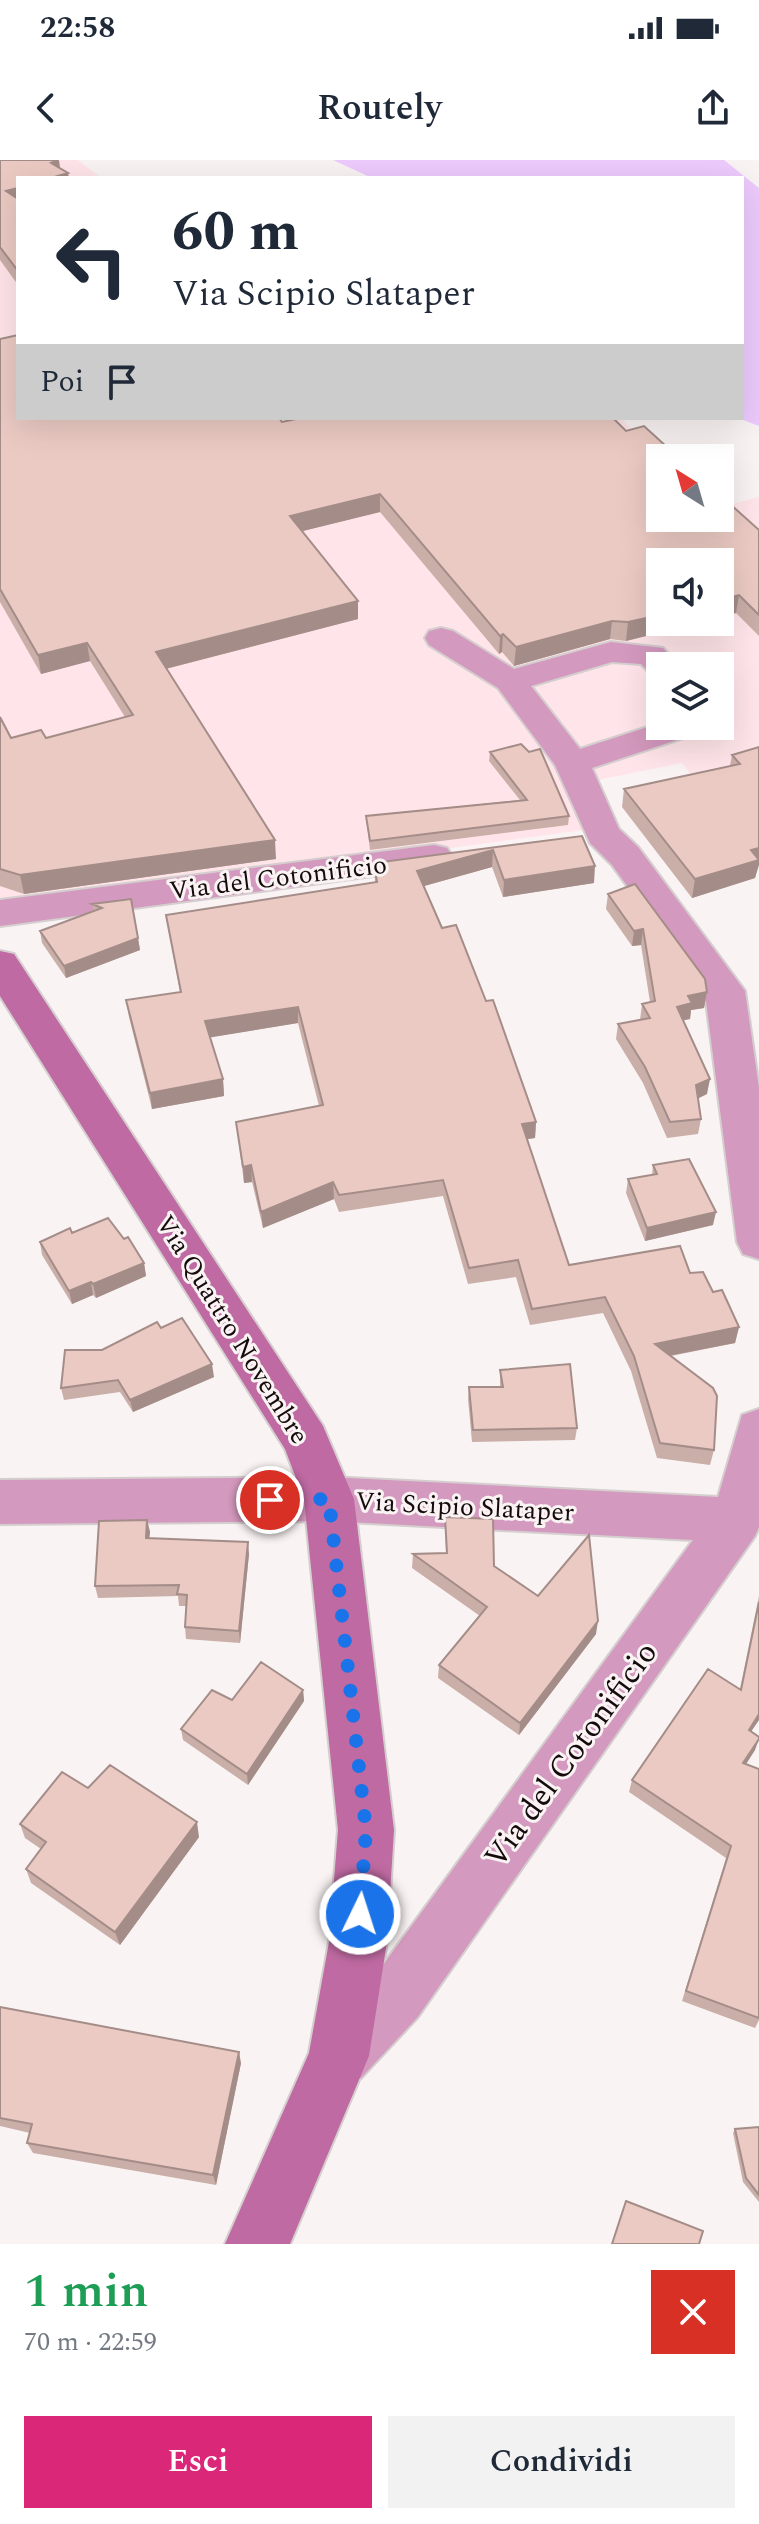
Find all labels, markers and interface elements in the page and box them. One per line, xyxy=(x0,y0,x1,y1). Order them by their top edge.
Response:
text: 22:58 xyxy=(40,5,115,51)
text: Routely xyxy=(317,81,442,136)
icon: back xyxy=(24,86,68,130)
icon: share xyxy=(691,86,735,130)
text: 60 m xyxy=(172,190,299,275)
icon: left xyxy=(40,208,144,312)
text: Via Scipio Slataper xyxy=(172,267,475,322)
text: Poi xyxy=(40,359,84,405)
icon: arrive xyxy=(100,360,144,404)
north arrow xyxy=(646,444,734,532)
map controls xyxy=(646,444,734,740)
button: sound xyxy=(646,548,734,636)
button: layers xyxy=(646,652,734,740)
street label: Via del Cotonificio xyxy=(167,845,389,911)
street label: Via Quattro Novembre xyxy=(145,1207,319,1452)
pin xyxy=(236,1466,304,1534)
icon: arrive xyxy=(248,1478,292,1522)
street label: Via Scipio Slataper xyxy=(355,1481,575,1533)
street label: Via del Cotonificio xyxy=(472,1632,670,1878)
position arrow xyxy=(318,1872,402,1956)
text: 1 min xyxy=(24,2255,149,2328)
button: close xyxy=(651,2270,735,2354)
text: 70 m · 22:59 xyxy=(24,2322,157,2362)
button: Esci xyxy=(24,2416,372,2508)
button: Condividi xyxy=(388,2416,735,2508)

